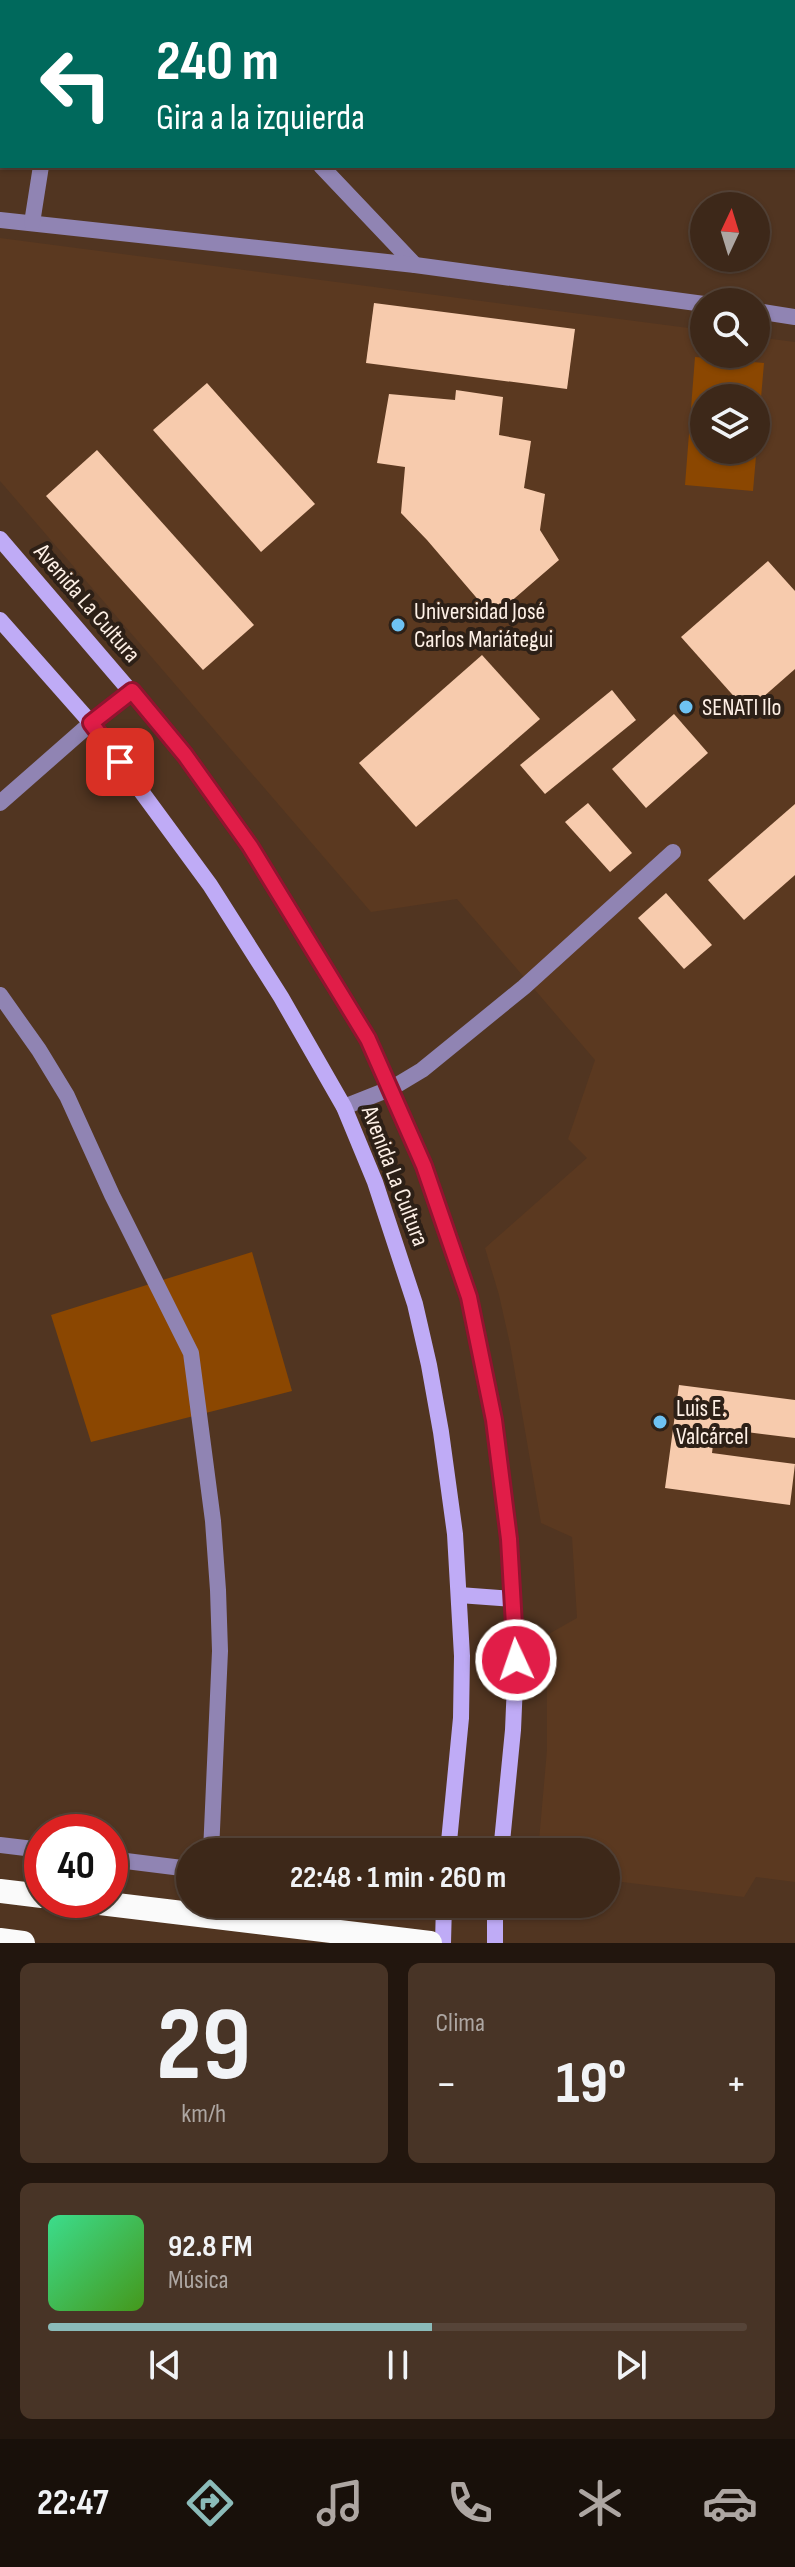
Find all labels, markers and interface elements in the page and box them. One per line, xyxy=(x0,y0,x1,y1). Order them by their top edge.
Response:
text: 240 m xyxy=(156,29,279,96)
icon: left xyxy=(24,32,128,136)
text: Gira a la izquierda xyxy=(156,97,365,140)
north arrow xyxy=(690,192,770,272)
map controls xyxy=(690,192,770,464)
button: search xyxy=(690,288,770,368)
button: layers xyxy=(690,384,770,464)
street label: Avenida La Cultura xyxy=(27,537,146,668)
place label: Universidad José Carlos Mariátegui xyxy=(414,597,553,654)
marker: Universidad José Carlos Mariátegui xyxy=(389,616,407,634)
place label: SENATI Ilo xyxy=(702,693,781,722)
marker: SENATI Ilo xyxy=(677,698,695,716)
pin xyxy=(86,728,154,796)
icon: arrive xyxy=(98,740,142,784)
street label: Avenida La Cultura xyxy=(355,1101,435,1250)
place label: Luis E. Valcárcel xyxy=(676,1394,748,1451)
marker: Luis E. Valcárcel xyxy=(651,1413,669,1431)
position arrow xyxy=(474,1618,558,1702)
speed limit sign: 40 xyxy=(24,1814,128,1918)
text: 22:48 · 1 min · 260 m xyxy=(290,1860,506,1896)
text: 29 xyxy=(156,1984,251,2109)
text: Clima xyxy=(436,2008,485,2039)
text: 19° xyxy=(556,2048,627,2120)
text: − xyxy=(436,2058,457,2111)
text: + xyxy=(725,2058,747,2111)
text: km/h xyxy=(181,2099,226,2130)
text: 92.8 FM xyxy=(168,2229,253,2265)
text: Música xyxy=(168,2265,229,2296)
icon: previous xyxy=(143,2343,187,2387)
icon: pause xyxy=(376,2343,420,2387)
icon: next xyxy=(609,2343,653,2387)
icon: directions xyxy=(182,2475,238,2531)
icon: music xyxy=(312,2475,368,2531)
icon: phone xyxy=(442,2475,498,2531)
icon: climate xyxy=(572,2475,628,2531)
icon: car xyxy=(702,2475,758,2531)
text: 22:47 xyxy=(37,2482,109,2525)

